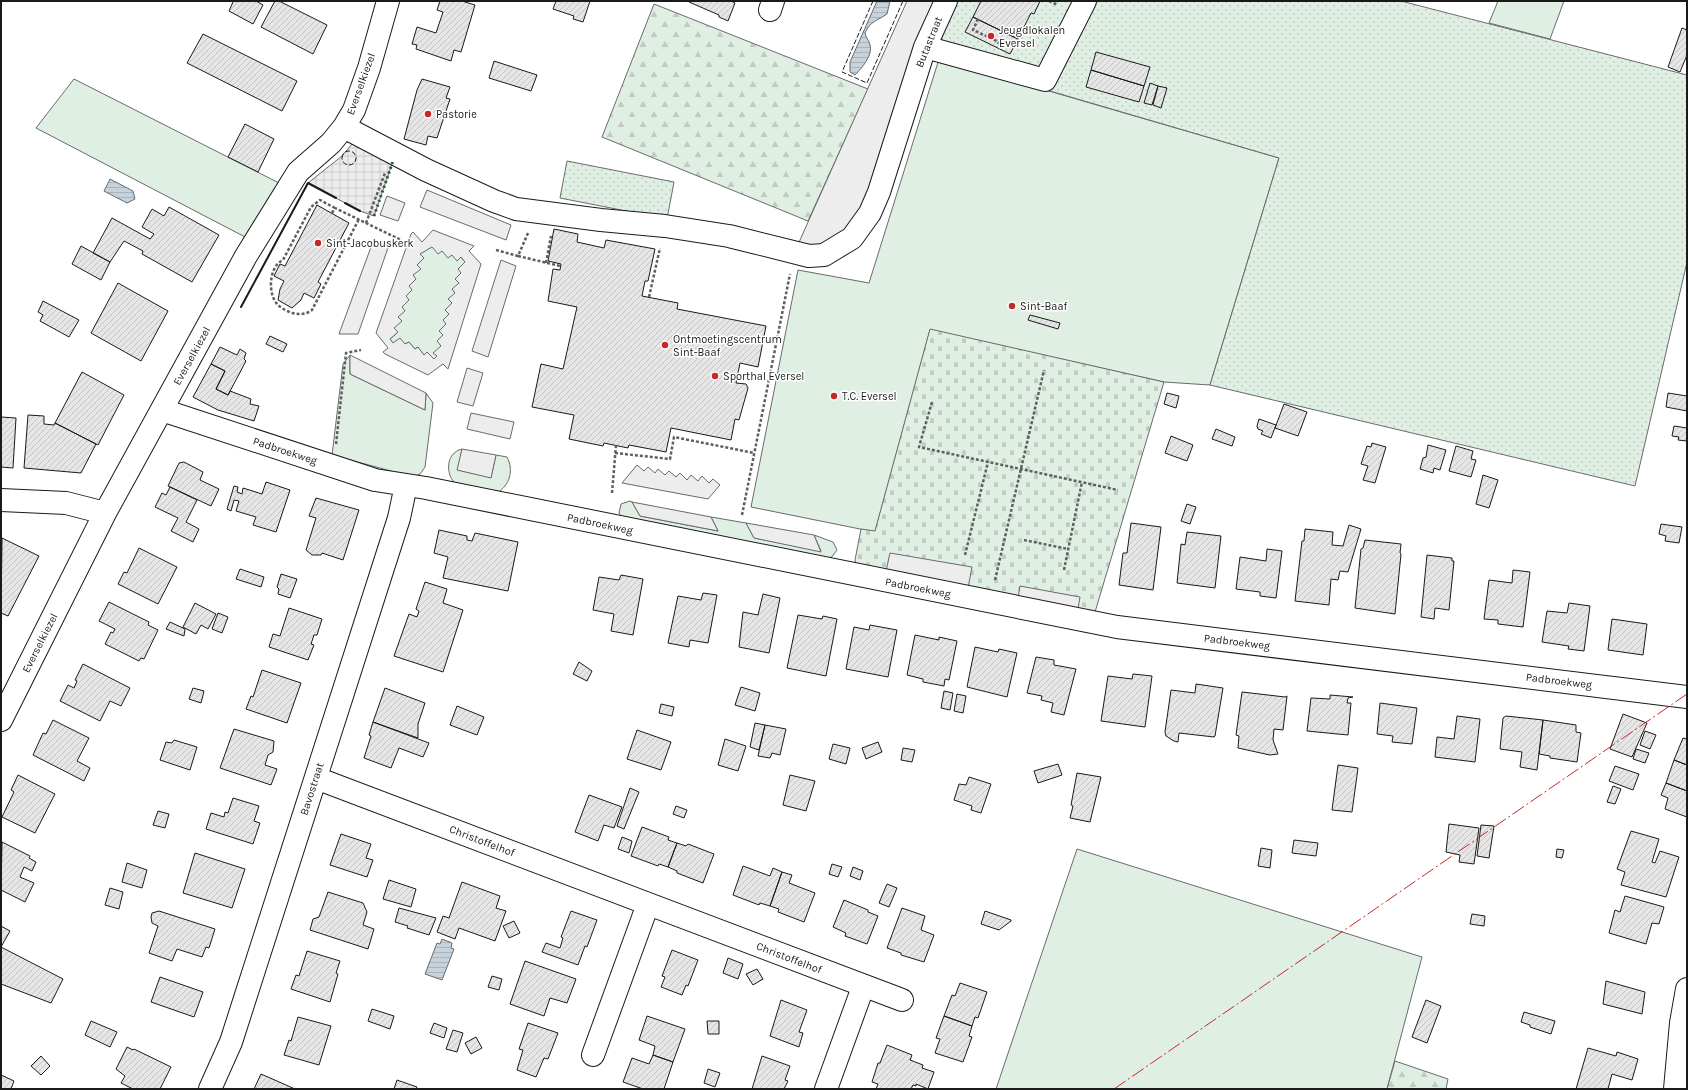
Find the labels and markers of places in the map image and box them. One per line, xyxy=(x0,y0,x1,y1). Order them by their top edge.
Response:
place label: Jeugdlokalen Eversel xyxy=(999,24,1065,50)
marker: Jeugdlokalen Eversel xyxy=(986,31,996,41)
place label: Pastorie xyxy=(436,108,477,121)
marker: Pastorie xyxy=(423,109,433,119)
place label: Sint-Jacobuskerk xyxy=(326,237,414,250)
marker: Sint-Jacobuskerk xyxy=(313,238,323,248)
place label: Sint-Baaf xyxy=(1020,300,1067,313)
marker: Sint-Baaf xyxy=(1007,301,1017,311)
place label: Ontmoetingscentrum Sint-Baaf xyxy=(673,333,782,359)
marker: Ontmoetingscentrum Sint-Baaf xyxy=(660,340,670,350)
place label: Sporthal Eversel xyxy=(723,370,804,383)
marker: Sporthal Eversel xyxy=(710,371,720,381)
place label: T.C. Eversel xyxy=(842,390,897,403)
marker: T.C. Eversel xyxy=(829,391,839,401)

